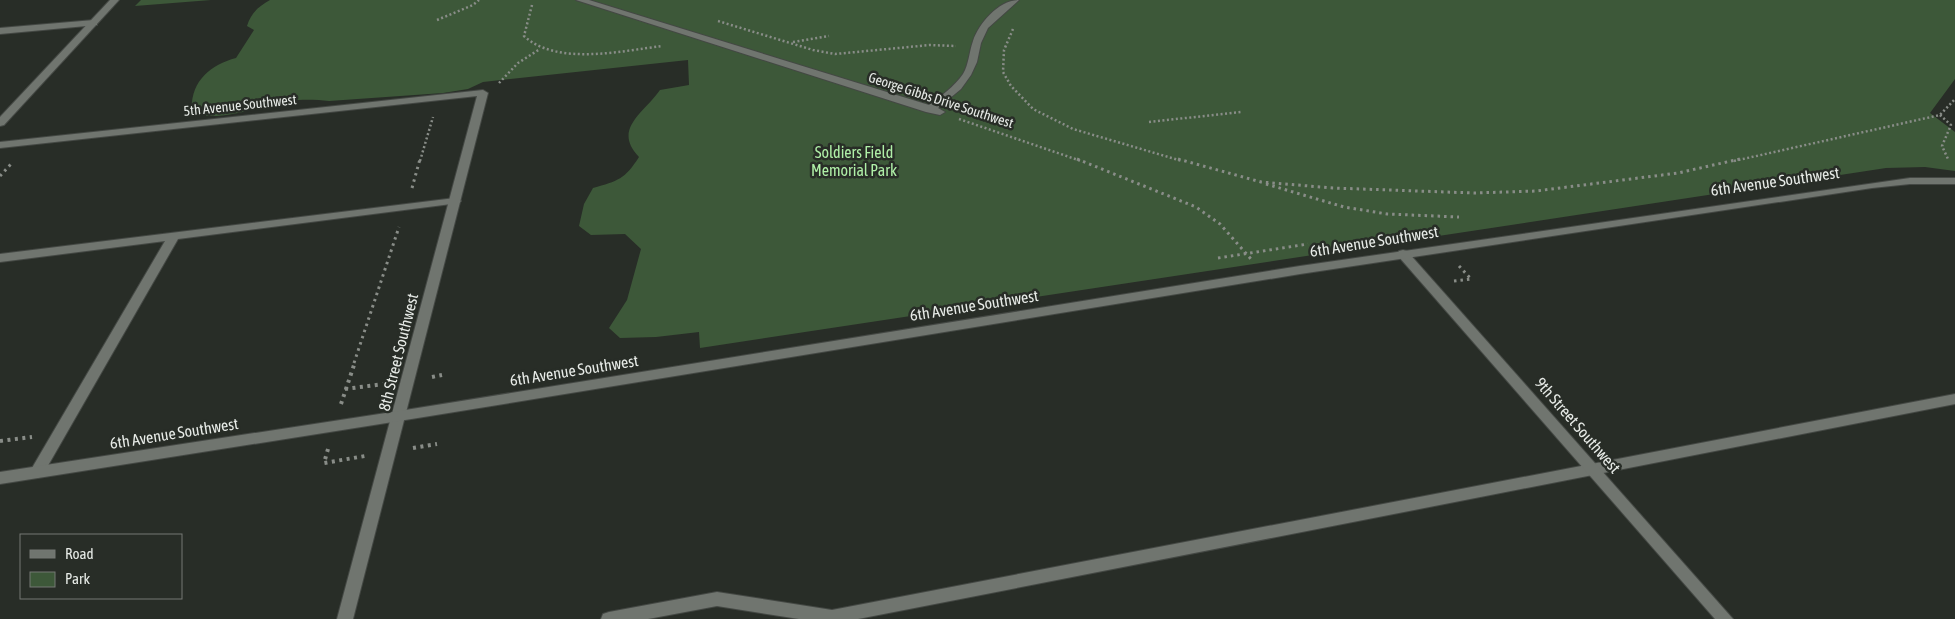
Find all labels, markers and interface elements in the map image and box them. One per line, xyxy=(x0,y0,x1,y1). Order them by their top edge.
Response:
street label: George Gibbs Drive Southwest xyxy=(867,69,1015,131)
street label: 5th Avenue Southwest xyxy=(183,91,297,119)
park label: Soldiers Field Memorial Park xyxy=(811,143,897,179)
street label: 6th Avenue Southwest xyxy=(1709,163,1841,199)
street label: 6th Avenue Southwest xyxy=(1308,222,1440,260)
street label: 6th Avenue Southwest xyxy=(908,286,1040,324)
street label: 8th Street Southwest xyxy=(375,291,421,413)
street label: 6th Avenue Southwest xyxy=(508,351,640,389)
street label: 9th Street Southwest xyxy=(1532,374,1625,477)
street label: 6th Avenue Southwest xyxy=(108,414,240,452)
legend xyxy=(20,534,182,599)
text: Road xyxy=(65,545,94,562)
text: Park xyxy=(65,570,90,587)

